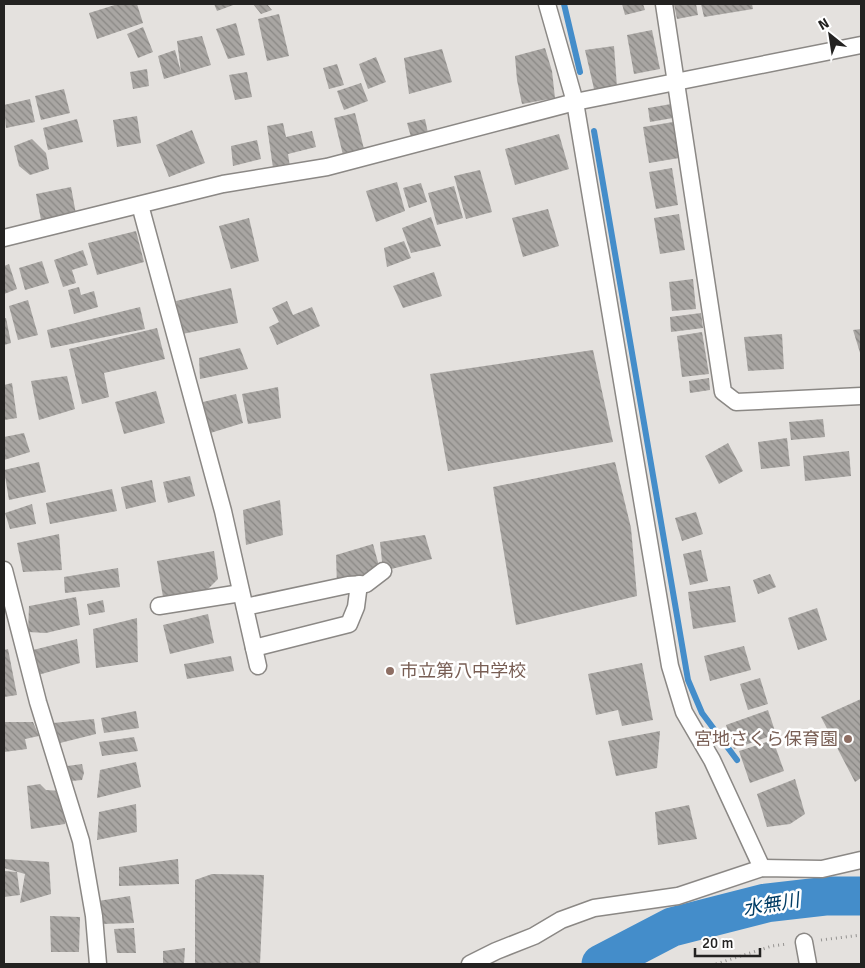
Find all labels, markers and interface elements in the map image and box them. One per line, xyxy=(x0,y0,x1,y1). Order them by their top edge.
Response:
north arrow xyxy=(805,10,855,60)
text: N xyxy=(815,14,832,34)
place label: 市立第八中学校 xyxy=(400,660,526,682)
marker: 市立第八中学校 xyxy=(384,665,396,677)
place label: 宮地さくら保育園 xyxy=(694,728,838,750)
marker: 宮地さくら保育園 xyxy=(842,733,854,745)
water label: 水無川 xyxy=(741,888,803,922)
scale bar xyxy=(695,926,760,958)
text: 20 m xyxy=(702,934,733,952)

